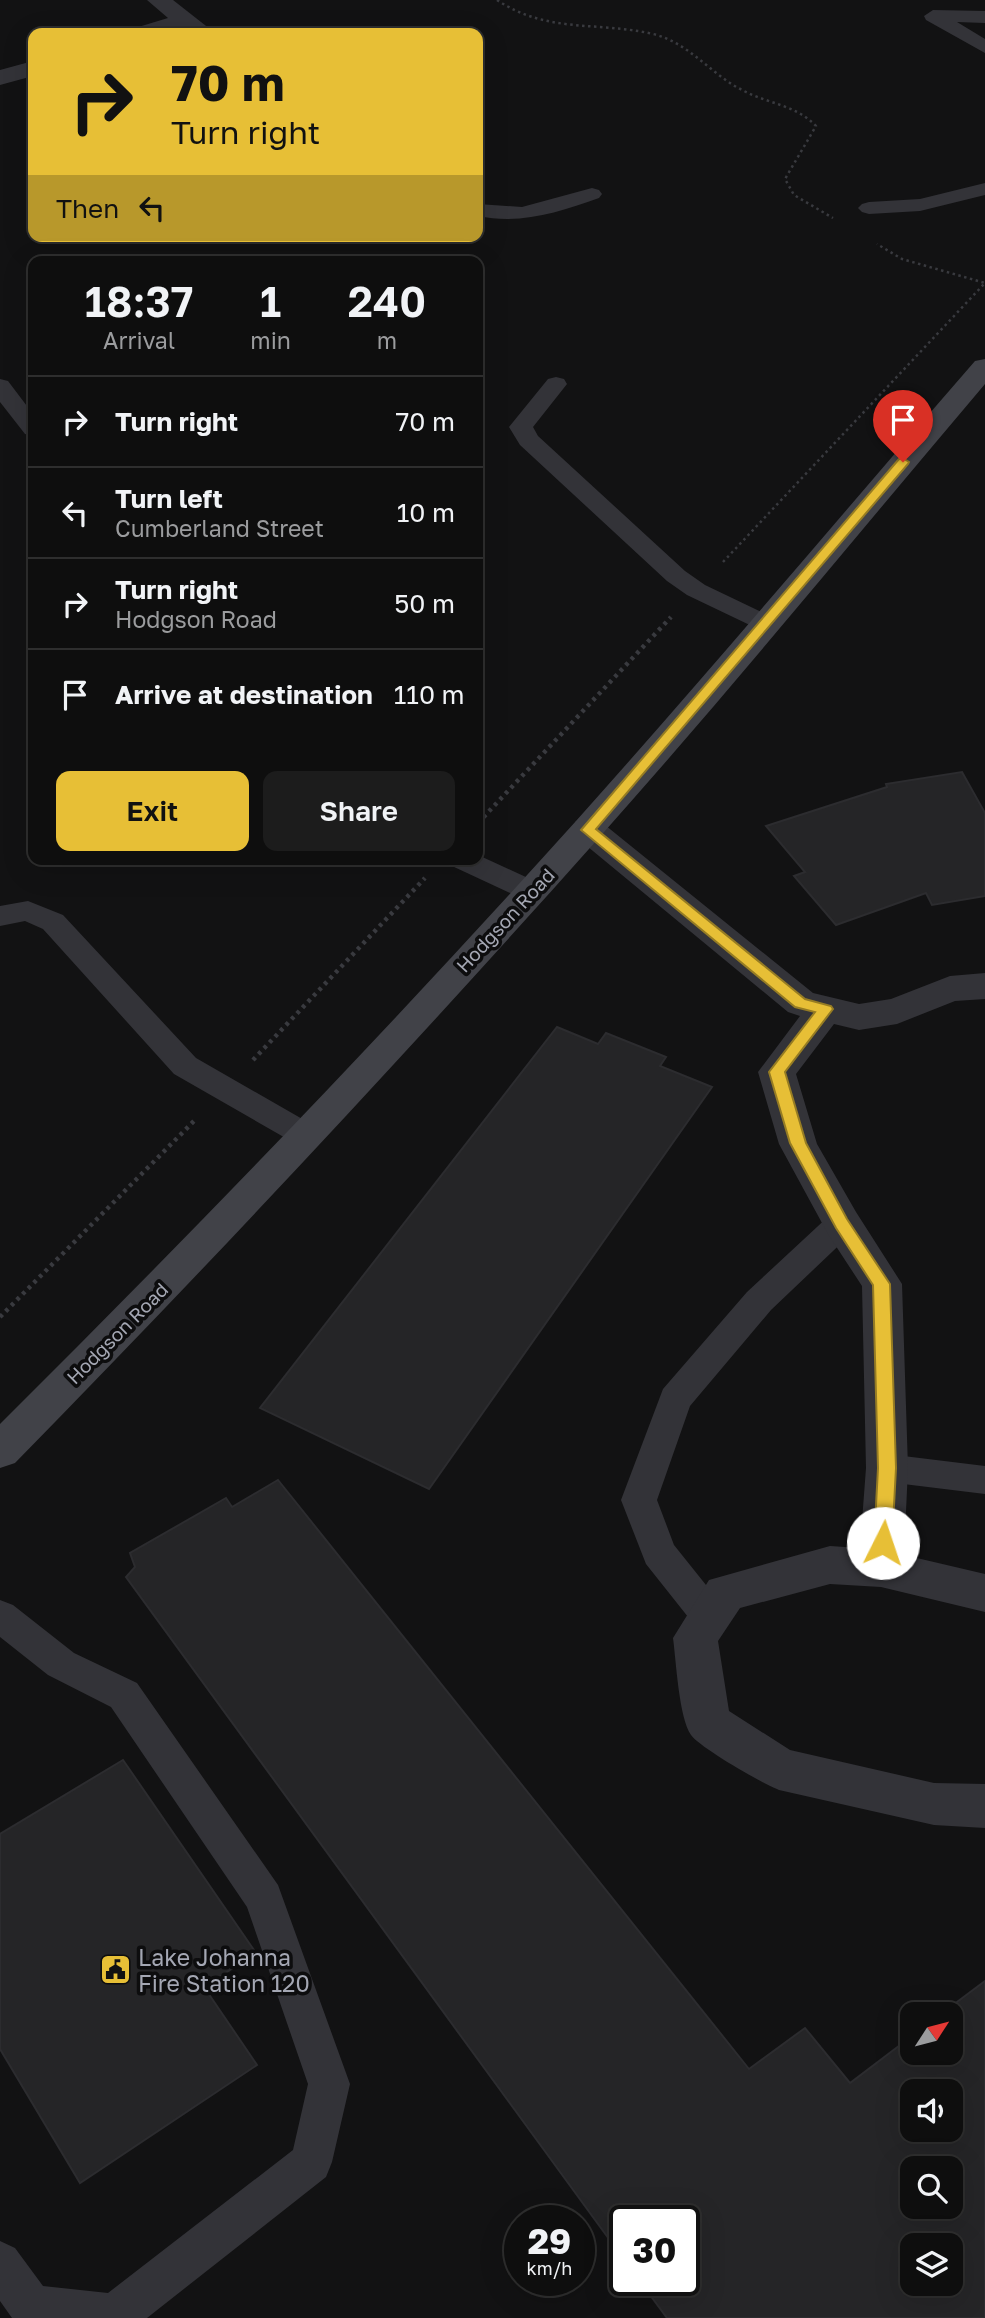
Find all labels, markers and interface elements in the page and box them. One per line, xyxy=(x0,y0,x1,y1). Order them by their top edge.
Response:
text: 70 m xyxy=(171,53,285,112)
icon: right xyxy=(56,56,147,147)
text: Turn right xyxy=(171,113,320,151)
icon: left xyxy=(133,189,171,227)
text: Then xyxy=(56,193,119,224)
text: 18:37 xyxy=(85,276,193,326)
text: 1 xyxy=(260,276,281,326)
text: 240 xyxy=(348,276,426,326)
text: Arrival xyxy=(103,326,175,354)
text: min xyxy=(250,326,291,354)
text: m xyxy=(377,326,397,354)
pin xyxy=(873,390,933,462)
icon: arrive xyxy=(884,401,922,439)
icon: right xyxy=(56,403,94,441)
text: Turn right xyxy=(115,406,238,437)
text: 70 m xyxy=(396,406,455,437)
text: Turn left xyxy=(115,483,223,514)
icon: left xyxy=(56,494,94,532)
text: 10 m xyxy=(397,497,455,528)
text: Cumberland Street xyxy=(115,514,324,542)
text: Turn right xyxy=(115,574,238,605)
icon: right xyxy=(56,585,94,623)
text: 50 m xyxy=(394,588,455,619)
text: Hodgson Road xyxy=(115,605,277,633)
icon: arrive xyxy=(56,676,94,714)
text: Arrive at destination xyxy=(115,679,373,710)
text: 110 m xyxy=(394,679,465,710)
button: Exit xyxy=(56,771,249,851)
button: Share xyxy=(263,771,455,851)
street label: Hodgson Road xyxy=(451,863,559,977)
street label: Hodgson Road xyxy=(62,1278,172,1388)
position arrow xyxy=(846,1506,920,1580)
place label: Lake Johanna Fire Station 120 xyxy=(138,1943,310,1997)
public building icon: Lake Johanna Fire Station 120 xyxy=(98,1953,132,1987)
north arrow xyxy=(900,2002,962,2065)
map controls xyxy=(900,2002,963,2296)
button: sound xyxy=(900,2079,963,2142)
button: search xyxy=(900,2156,963,2219)
speed limit sign: 30 xyxy=(609,2205,700,2296)
text: 29 xyxy=(528,2220,571,2262)
button: layers xyxy=(900,2233,963,2296)
text: km/h xyxy=(527,2257,572,2279)

